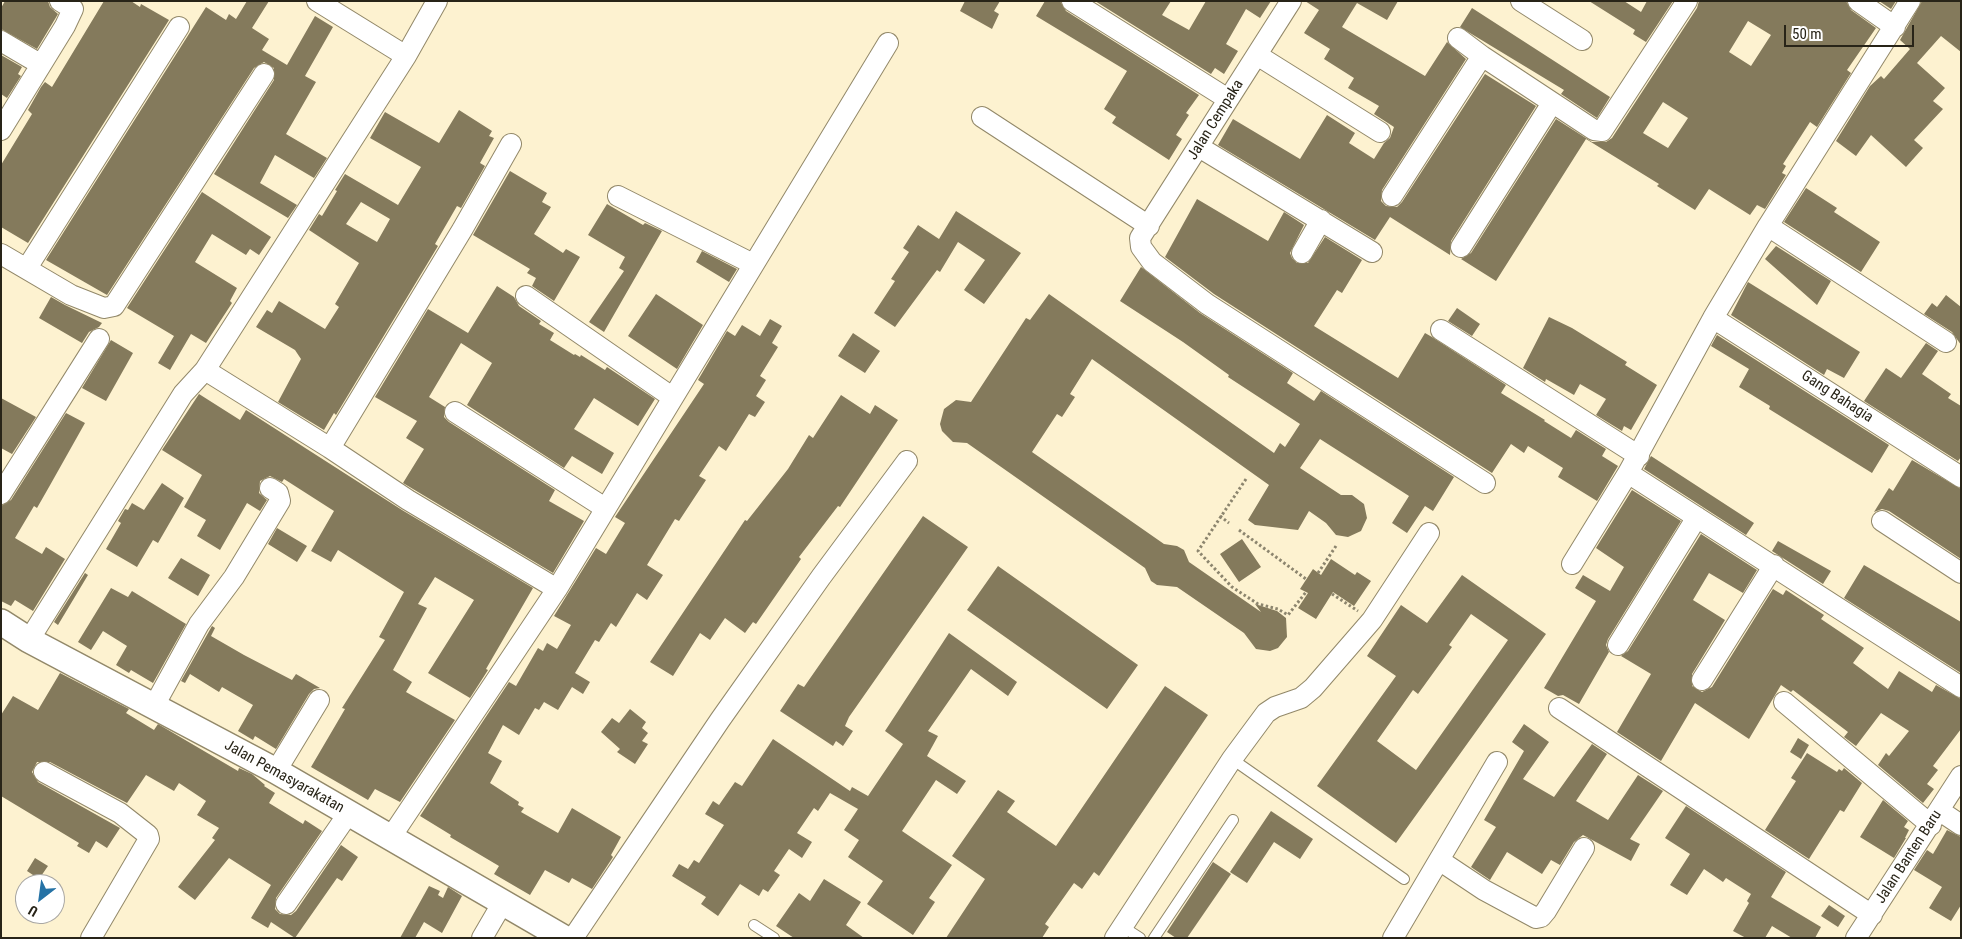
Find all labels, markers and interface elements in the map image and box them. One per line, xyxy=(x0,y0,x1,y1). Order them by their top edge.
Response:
scale bar xyxy=(1787,15,1917,47)
text: 50 m xyxy=(1792,25,1822,43)
street label: Jalan Cempaka xyxy=(1184,77,1248,163)
street label: Gang Bahagia xyxy=(1798,367,1876,427)
street label: Jalan Pemasyarakatan xyxy=(221,737,347,817)
street label: Jalan Banten Baru xyxy=(1872,807,1946,907)
north arrow xyxy=(15,874,65,924)
text: U xyxy=(26,902,40,920)

